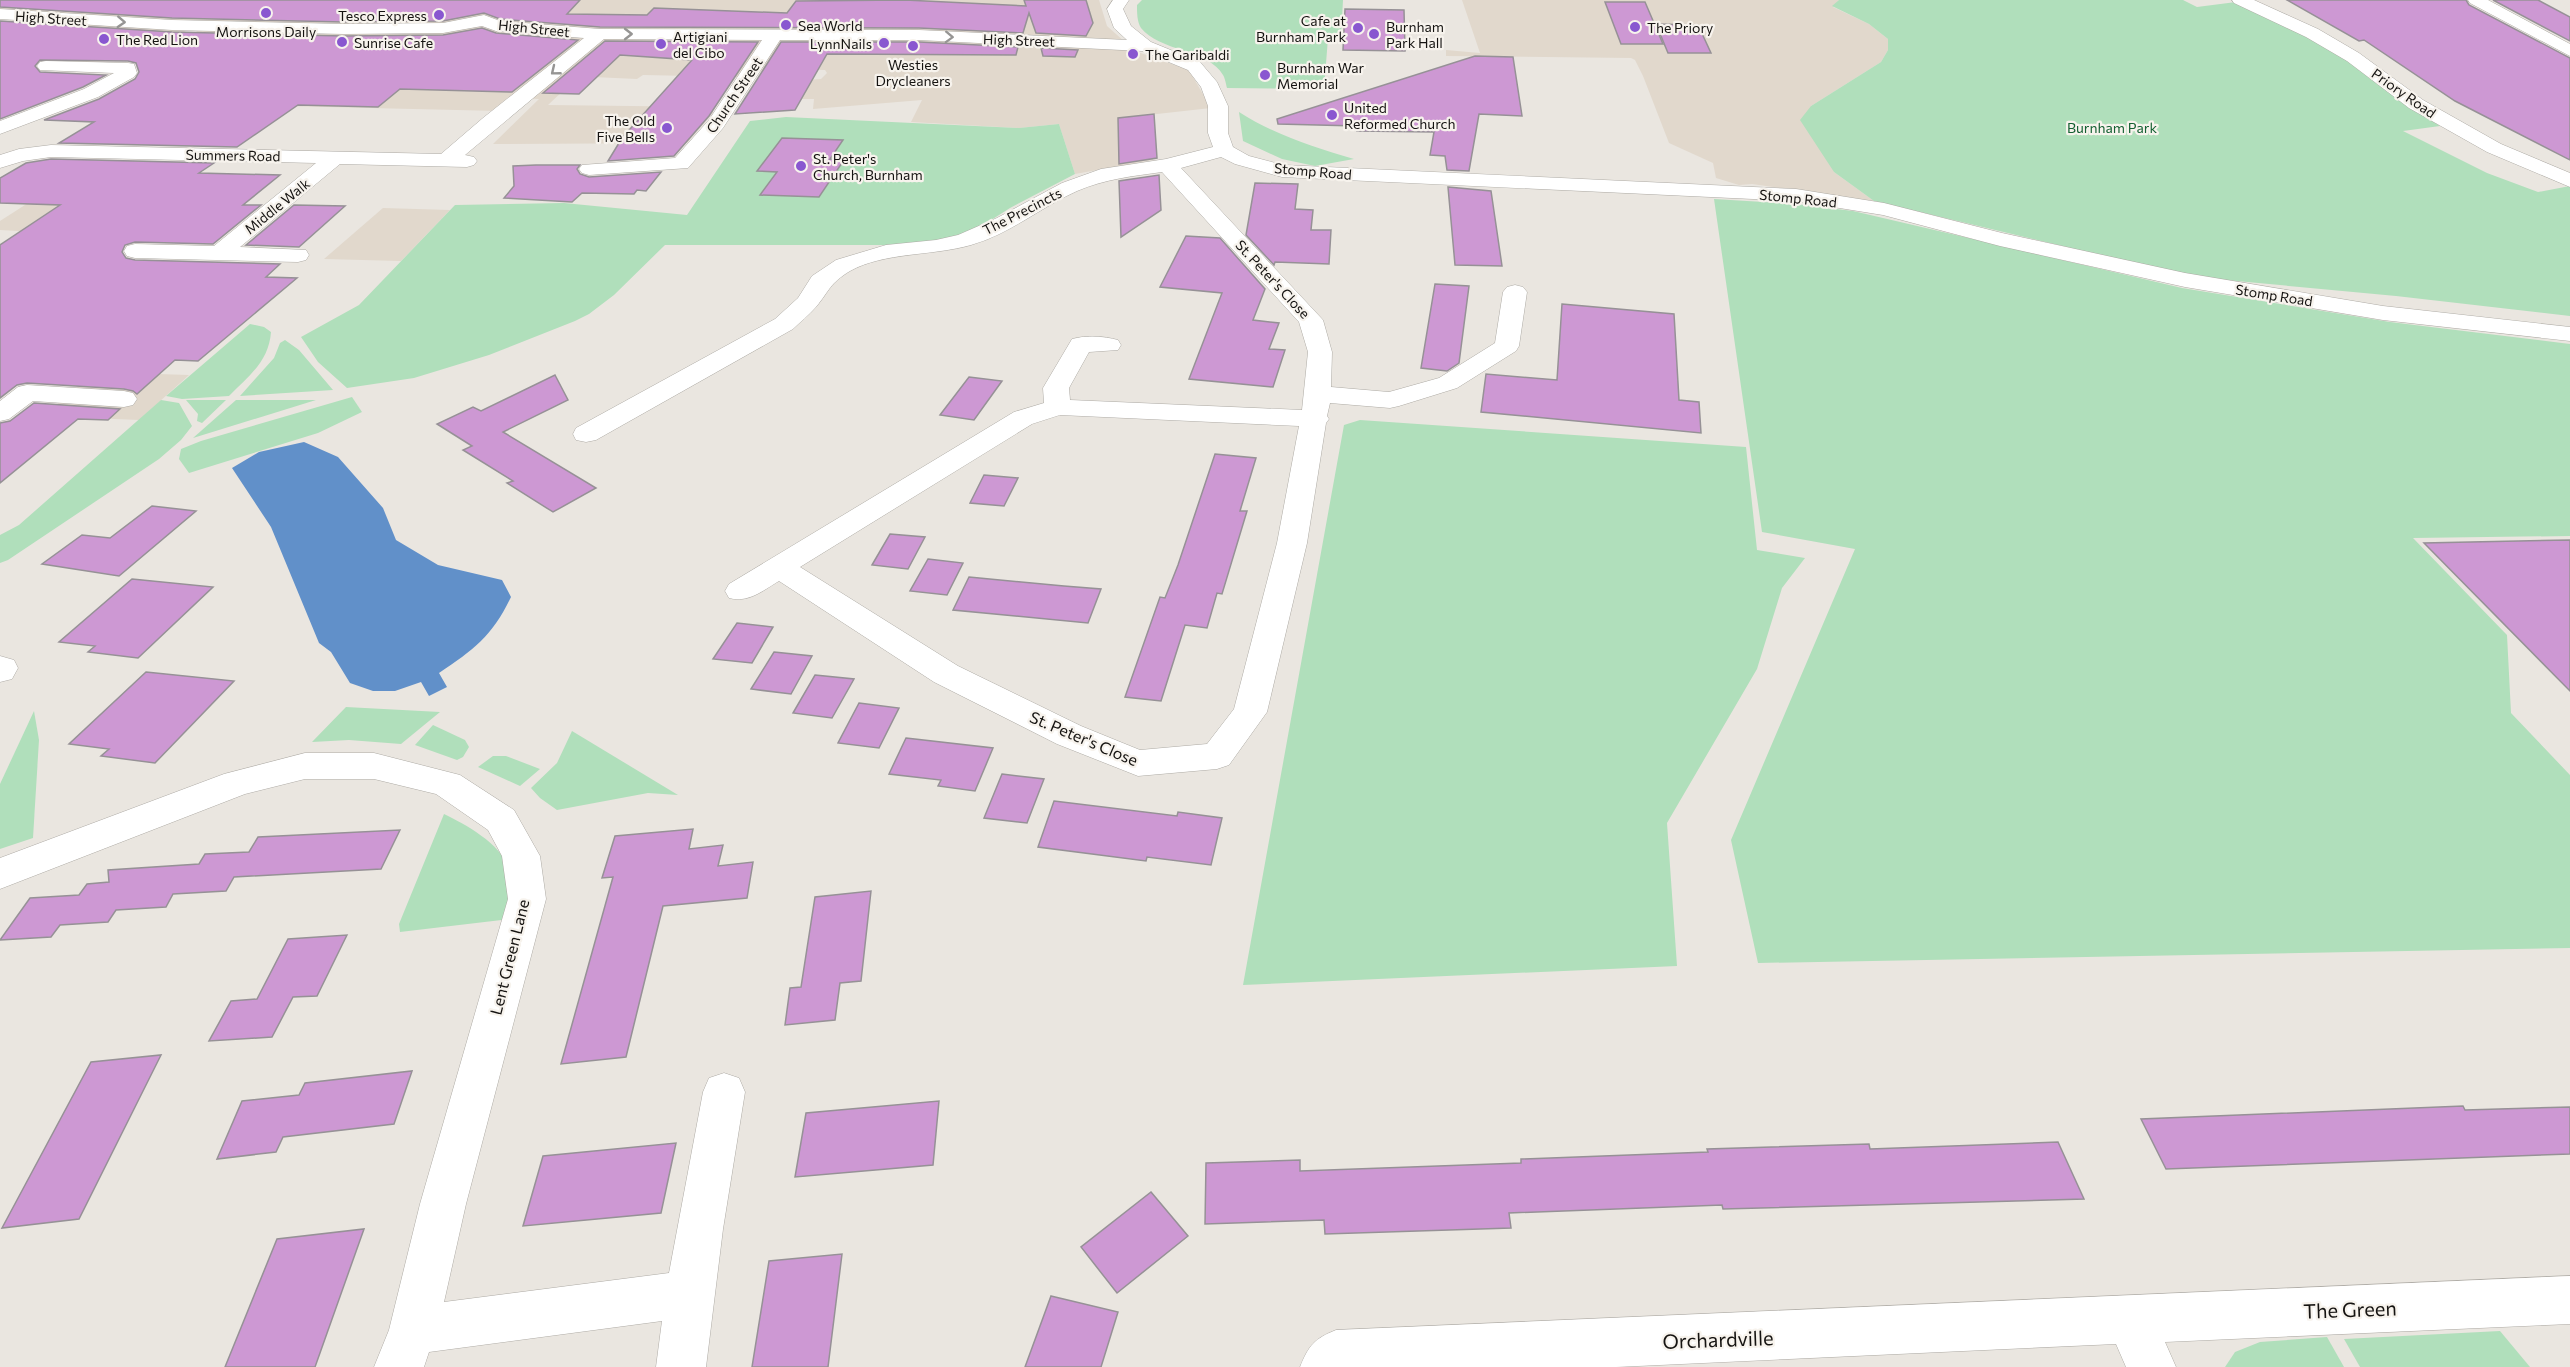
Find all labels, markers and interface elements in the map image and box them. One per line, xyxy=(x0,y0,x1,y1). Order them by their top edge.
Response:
marker: Morrisons Daily xyxy=(259,6,273,20)
street label: High Street xyxy=(15,7,88,29)
place label: Tesco Express xyxy=(338,7,427,24)
marker: Tesco Express xyxy=(432,8,446,22)
place label: Cafe at Burnham Park xyxy=(1256,12,1346,45)
one-way arrow xyxy=(117,15,126,28)
street label: High Street xyxy=(497,16,571,40)
place label: Sea World xyxy=(798,17,863,34)
marker: Sea World xyxy=(779,18,793,32)
place label: Burnham Park Hall xyxy=(1386,18,1444,51)
place label: The Priory xyxy=(1647,19,1713,36)
marker: The Priory xyxy=(1628,20,1642,34)
marker: Cafe at Burnham Park xyxy=(1351,21,1365,35)
place label: Morrisons Daily xyxy=(216,23,316,40)
marker: Burnham Park Hall xyxy=(1367,27,1381,41)
one-way arrow xyxy=(624,28,633,40)
place label: Artigiani del Cibo xyxy=(673,28,728,61)
one-way arrow xyxy=(945,30,954,43)
street label: High Street xyxy=(983,30,1056,50)
place label: The Red Lion xyxy=(116,31,198,48)
marker: The Red Lion xyxy=(97,32,111,46)
place label: Sunrise Cafe xyxy=(354,34,433,51)
marker: Sunrise Cafe xyxy=(335,35,349,49)
place label: LynnNails xyxy=(810,35,872,52)
marker: LynnNails xyxy=(877,36,891,50)
marker: Artigiani del Cibo xyxy=(654,37,668,51)
marker: Westies Drycleaners xyxy=(906,39,920,53)
place label: The Garibaldi xyxy=(1145,46,1230,63)
marker: The Garibaldi xyxy=(1126,47,1140,61)
street label: Church Street xyxy=(702,54,766,136)
place label: Westies Drycleaners xyxy=(875,56,951,89)
place label: Burnham War Memorial xyxy=(1277,59,1365,92)
one-way arrow xyxy=(551,63,562,74)
street label: Priory Road xyxy=(2369,65,2439,121)
marker: Burnham War Memorial xyxy=(1258,68,1272,82)
place label: United Reformed Church xyxy=(1344,99,1455,132)
marker: United Reformed Church xyxy=(1325,108,1339,122)
place label: The Old Five Bells xyxy=(596,112,655,145)
park label: Burnham Park xyxy=(2067,119,2157,136)
marker: The Old Five Bells xyxy=(660,121,674,135)
street label: Summers Road xyxy=(185,146,281,164)
place label: St. Peter's Church, Burnham xyxy=(813,150,923,183)
marker: St. Peter's Church, Burnham xyxy=(794,159,808,173)
street label: Stomp Road xyxy=(1273,159,1353,183)
street label: Middle Walk xyxy=(241,174,313,237)
street label: The Precincts xyxy=(980,184,1064,238)
street label: Stomp Road xyxy=(1758,185,1838,211)
street label: St. Peter's Close xyxy=(1232,236,1314,322)
street label: Stomp Road xyxy=(2234,281,2314,309)
street label: St. Peter's Close xyxy=(1027,707,1141,769)
street label: Lent Green Lane xyxy=(485,897,533,1017)
street label: The Green xyxy=(2303,1295,2397,1323)
street label: Orchardville xyxy=(1662,1325,1774,1353)

